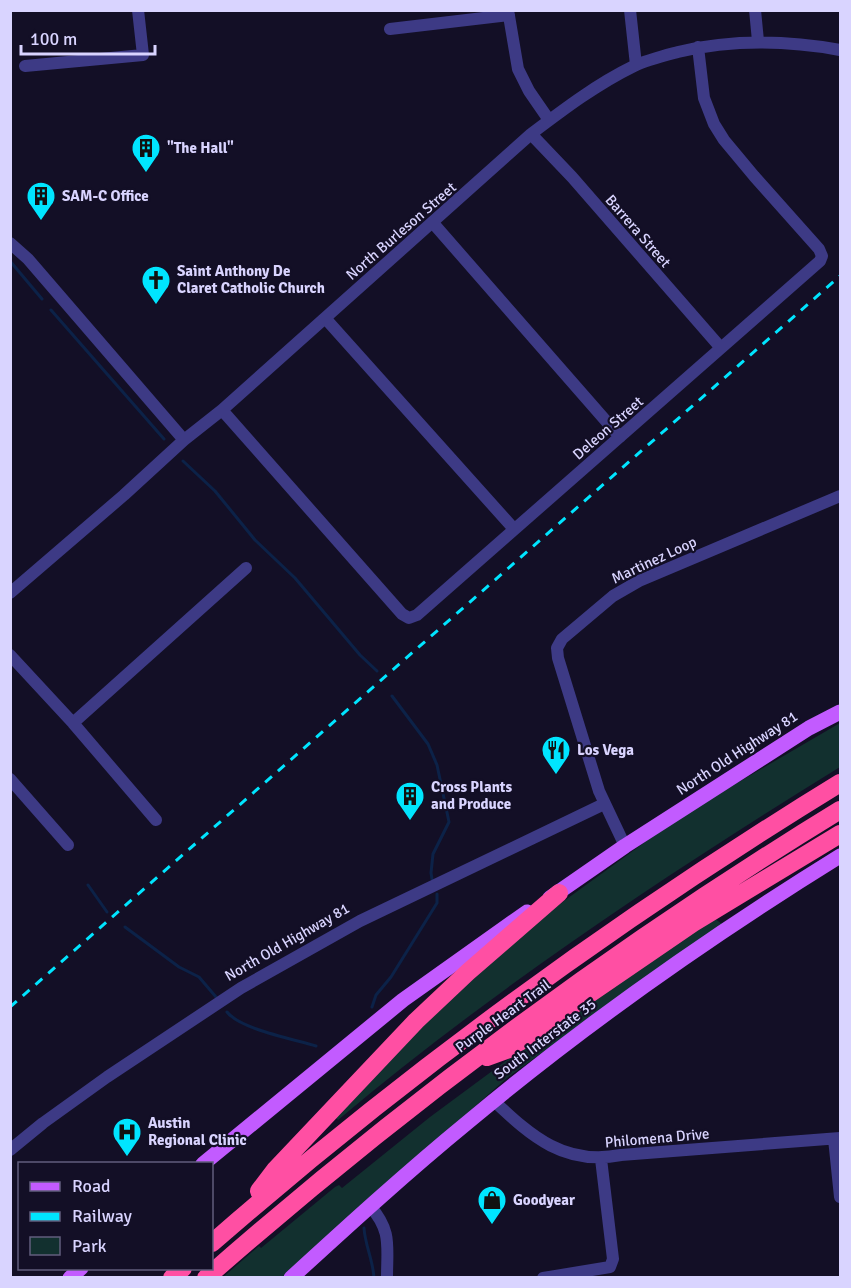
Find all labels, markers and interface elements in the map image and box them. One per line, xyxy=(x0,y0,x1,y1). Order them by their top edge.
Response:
scale bar xyxy=(21,18,154,56)
text: 100 m xyxy=(30,28,77,50)
building icon: "The Hall" xyxy=(130,132,162,174)
place label: "The Hall" xyxy=(167,139,234,157)
street label: North Burleson Street xyxy=(342,178,460,284)
building icon: SAM-C Office xyxy=(25,180,57,222)
place label: SAM-C Office xyxy=(62,187,149,205)
street label: Barrera Street xyxy=(602,191,674,271)
place label: Saint Anthony De Claret Catholic Church xyxy=(177,262,325,297)
church icon: Saint Anthony De Claret Catholic Church xyxy=(140,264,172,306)
street label: Deleon Street xyxy=(569,393,647,463)
street label: Martinez Loop xyxy=(609,532,699,588)
street label: North Old Highway 81 xyxy=(673,707,801,799)
restaurant icon: Los Vega xyxy=(540,734,572,776)
place label: Los Vega xyxy=(577,741,634,759)
place label: Cross Plants and Produce xyxy=(431,778,512,813)
building icon: Cross Plants and Produce xyxy=(394,780,426,822)
street label: North Old Highway 81 xyxy=(222,899,352,985)
street label: Purple Heart Trail xyxy=(452,976,554,1056)
street label: South Interstate 35 xyxy=(490,995,600,1083)
place label: Austin Regional Clinic xyxy=(148,1114,247,1149)
hospital icon: Austin Regional Clinic xyxy=(111,1116,143,1158)
street label: Philomena Drive xyxy=(604,1124,710,1152)
legend xyxy=(18,1162,213,1270)
text: Road xyxy=(72,1175,111,1197)
shop icon: Goodyear xyxy=(476,1184,508,1226)
place label: Goodyear xyxy=(513,1191,575,1209)
text: Railway xyxy=(72,1205,133,1227)
text: Park xyxy=(72,1235,107,1257)

